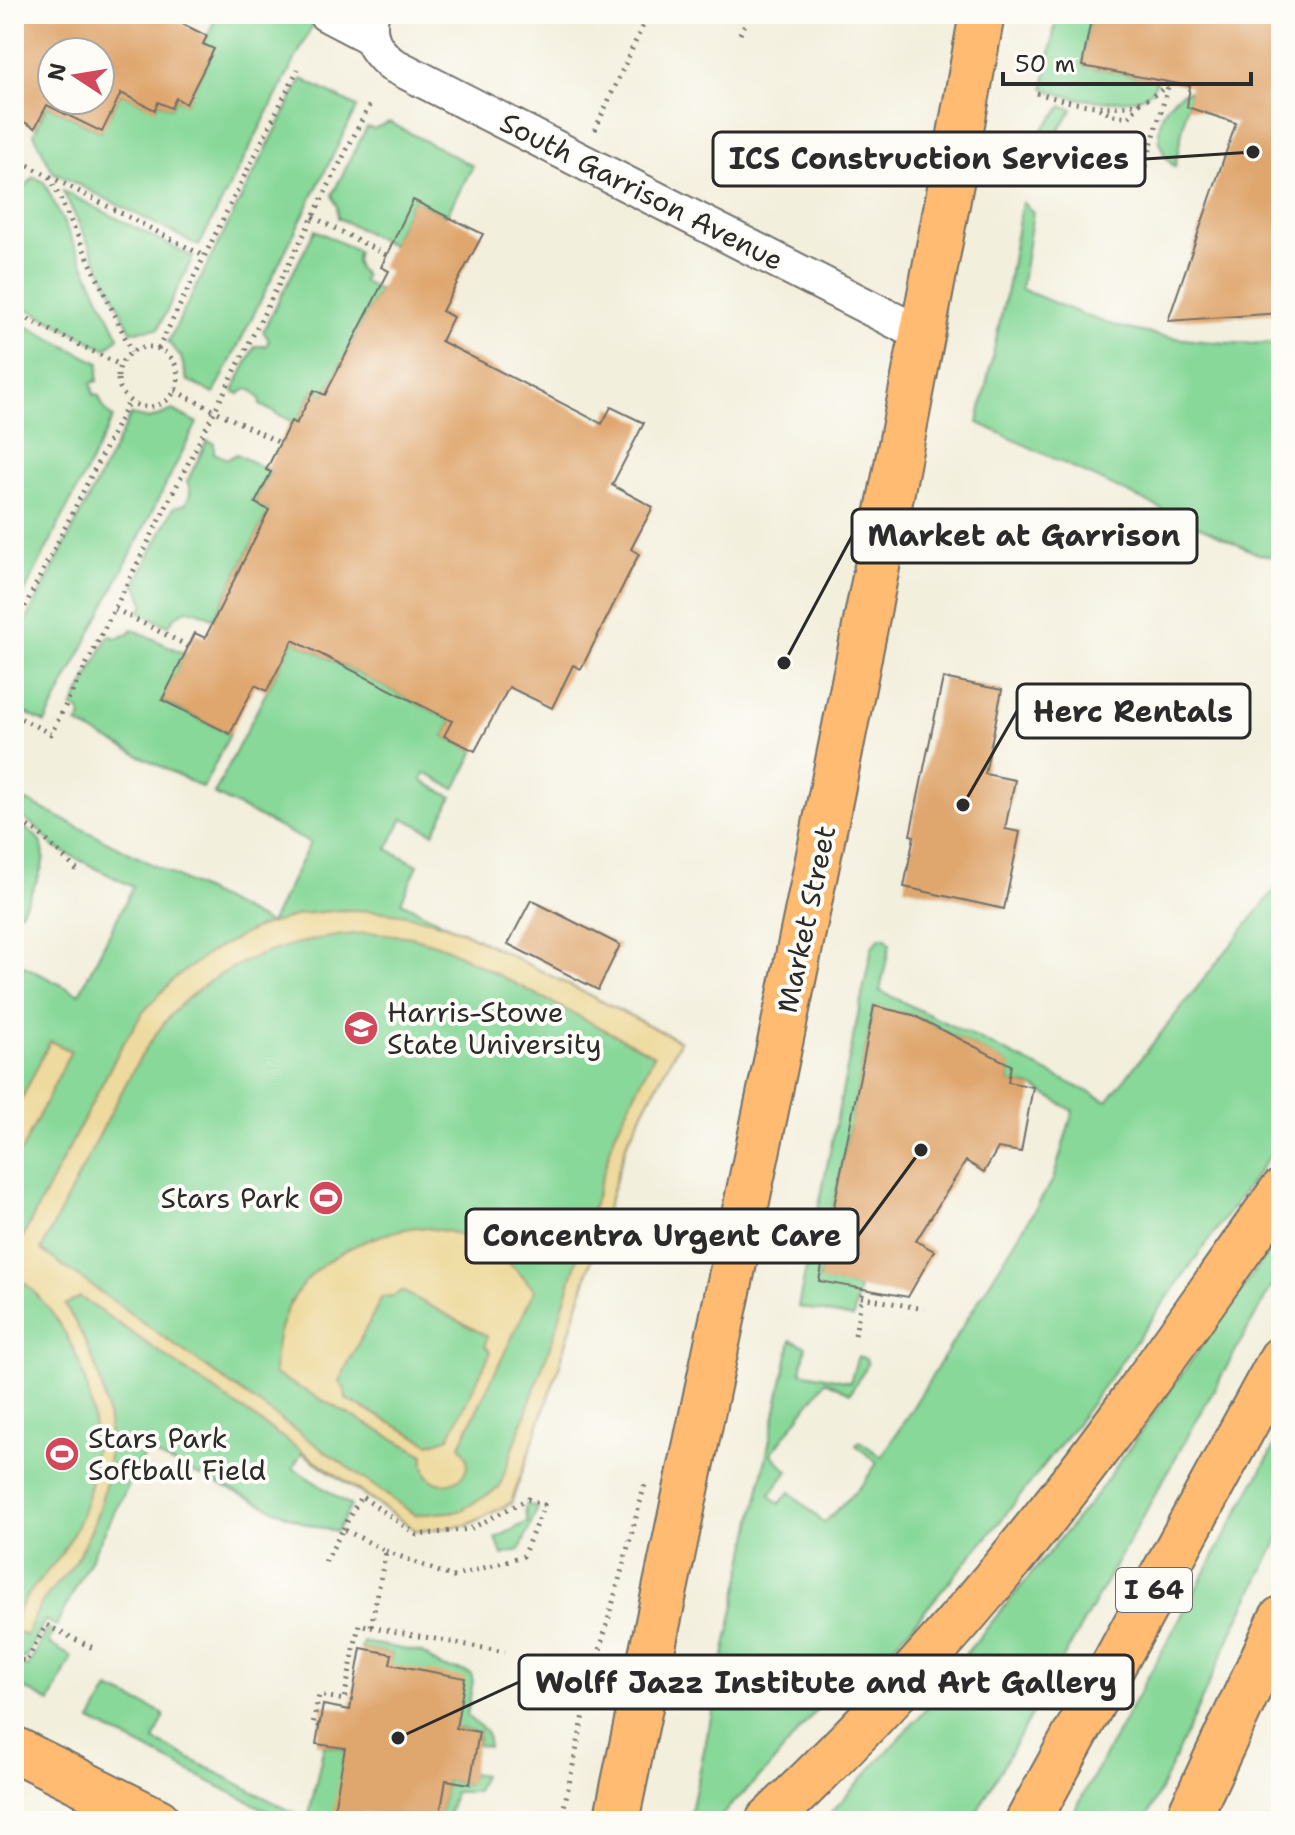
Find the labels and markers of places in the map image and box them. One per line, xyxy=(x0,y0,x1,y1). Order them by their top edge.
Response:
callout: ICS Construction Services xyxy=(713,132,1145,186)
callout: Market at Garrison xyxy=(852,509,1197,563)
callout: Herc Rentals xyxy=(1017,684,1250,738)
place label: Harris-Stowe State University xyxy=(387,993,602,1063)
school or university icon: Harris-Stowe State University xyxy=(342,1009,380,1047)
place label: Stars Park xyxy=(160,1179,300,1217)
sports icon: Stars Park xyxy=(307,1179,345,1217)
callout: Concentra Urgent Care xyxy=(466,1209,858,1263)
place label: Stars Park Softball Field xyxy=(88,1419,266,1489)
sports icon: Stars Park Softball Field xyxy=(43,1435,81,1473)
callout: Wolff Jazz Institute and Art Gallery xyxy=(519,1655,1133,1709)

